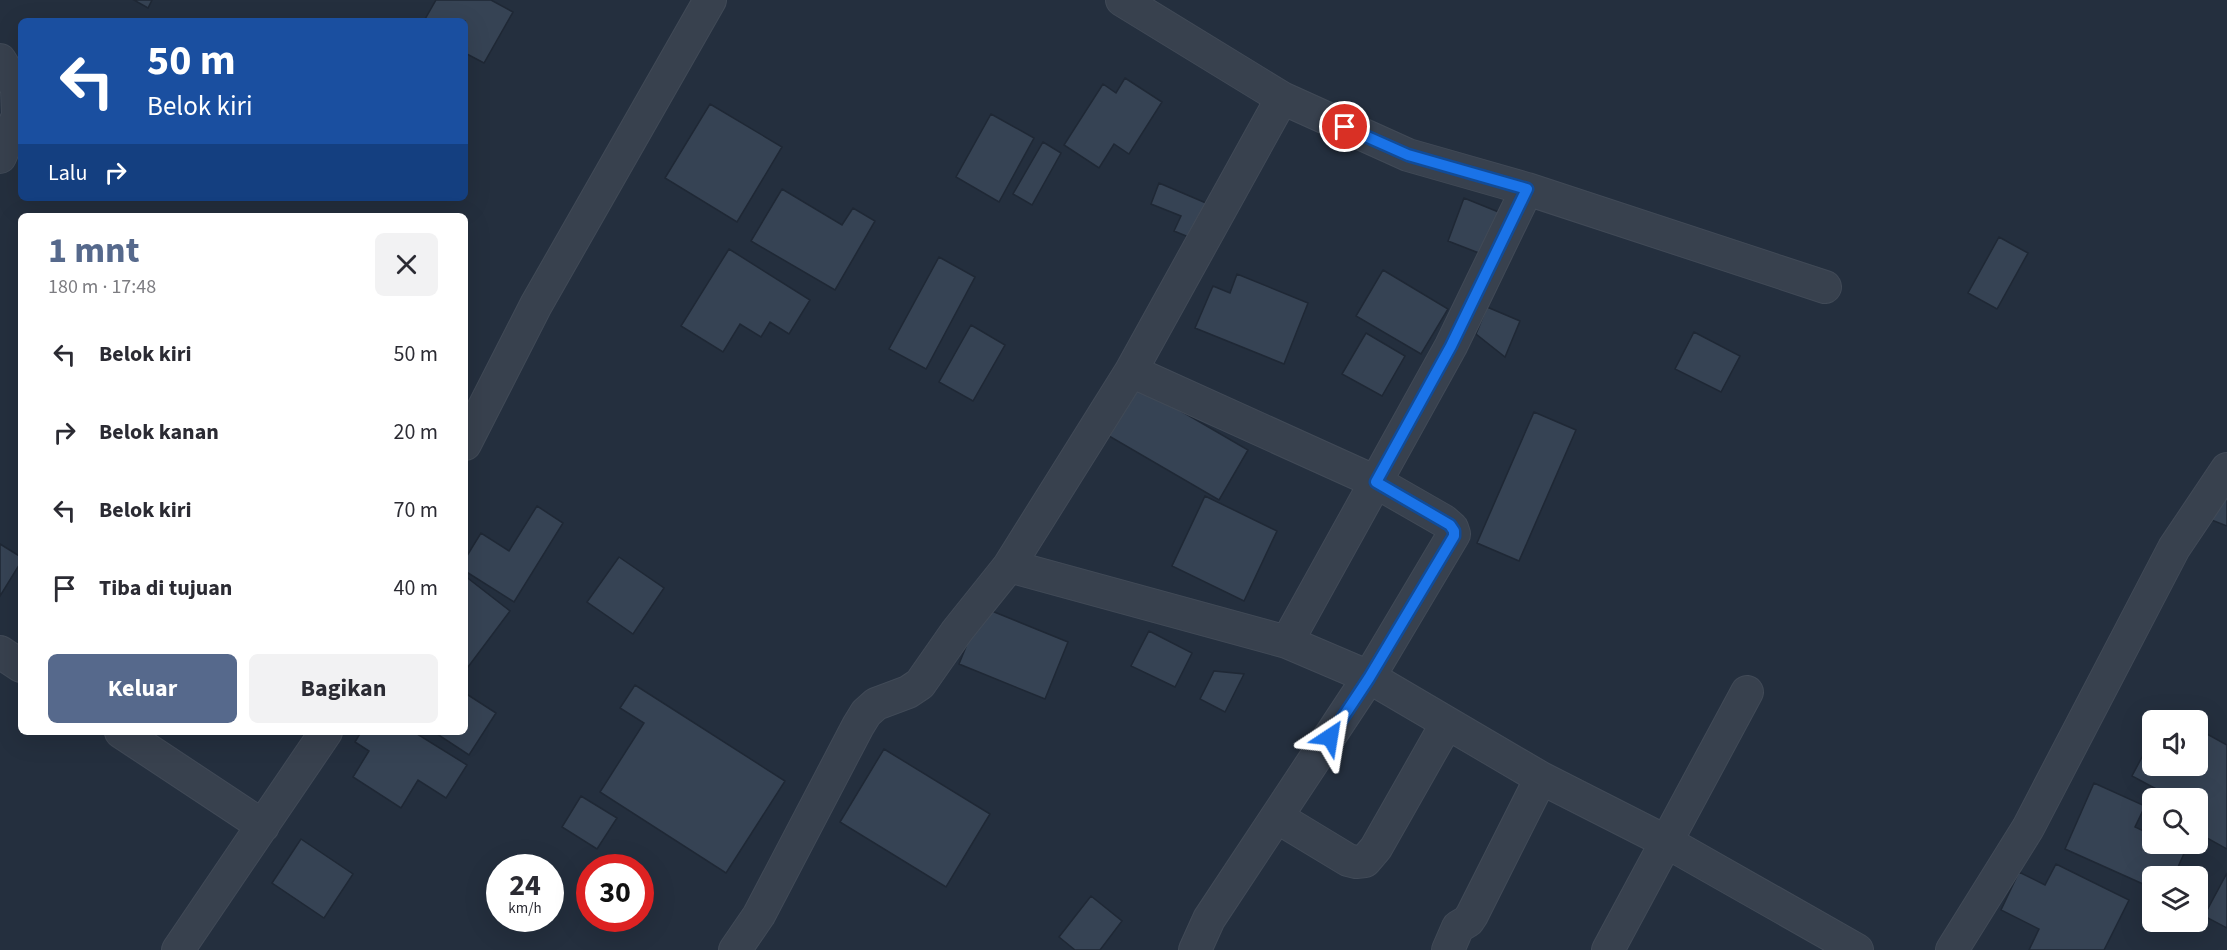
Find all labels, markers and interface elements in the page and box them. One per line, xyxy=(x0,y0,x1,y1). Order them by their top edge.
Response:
text: 50 m xyxy=(147,31,236,91)
icon: left xyxy=(48,42,126,120)
text: Belok kiri xyxy=(147,87,253,126)
pin xyxy=(1319,101,1370,152)
icon: arrive xyxy=(1328,110,1361,143)
icon: right xyxy=(99,156,132,189)
text: Lalu xyxy=(48,157,87,189)
text: 1 mnt xyxy=(48,225,139,276)
button: close xyxy=(375,233,438,296)
text: 180 m · 17:48 xyxy=(48,273,156,301)
icon: left xyxy=(48,338,81,371)
text: Belok kiri xyxy=(99,338,192,370)
text: 50 m xyxy=(393,338,438,370)
icon: right xyxy=(48,416,81,449)
text: Belok kanan xyxy=(99,416,219,448)
text: 20 m xyxy=(393,416,438,448)
icon: left xyxy=(48,494,81,527)
text: Belok kiri xyxy=(99,494,192,526)
text: 70 m xyxy=(393,494,438,526)
icon: arrive xyxy=(48,572,81,605)
text: Tiba di tujuan xyxy=(99,572,232,604)
text: 40 m xyxy=(393,572,438,604)
button: Keluar xyxy=(48,654,237,723)
button: Bagikan xyxy=(249,654,438,723)
position arrow xyxy=(1298,705,1362,769)
map controls xyxy=(2142,710,2208,932)
button: sound xyxy=(2142,710,2208,776)
button: search xyxy=(2142,788,2208,854)
speed limit sign: 30 xyxy=(576,854,654,932)
text: 24 xyxy=(509,864,541,907)
button: layers xyxy=(2142,866,2208,932)
text: km/h xyxy=(508,898,542,919)

